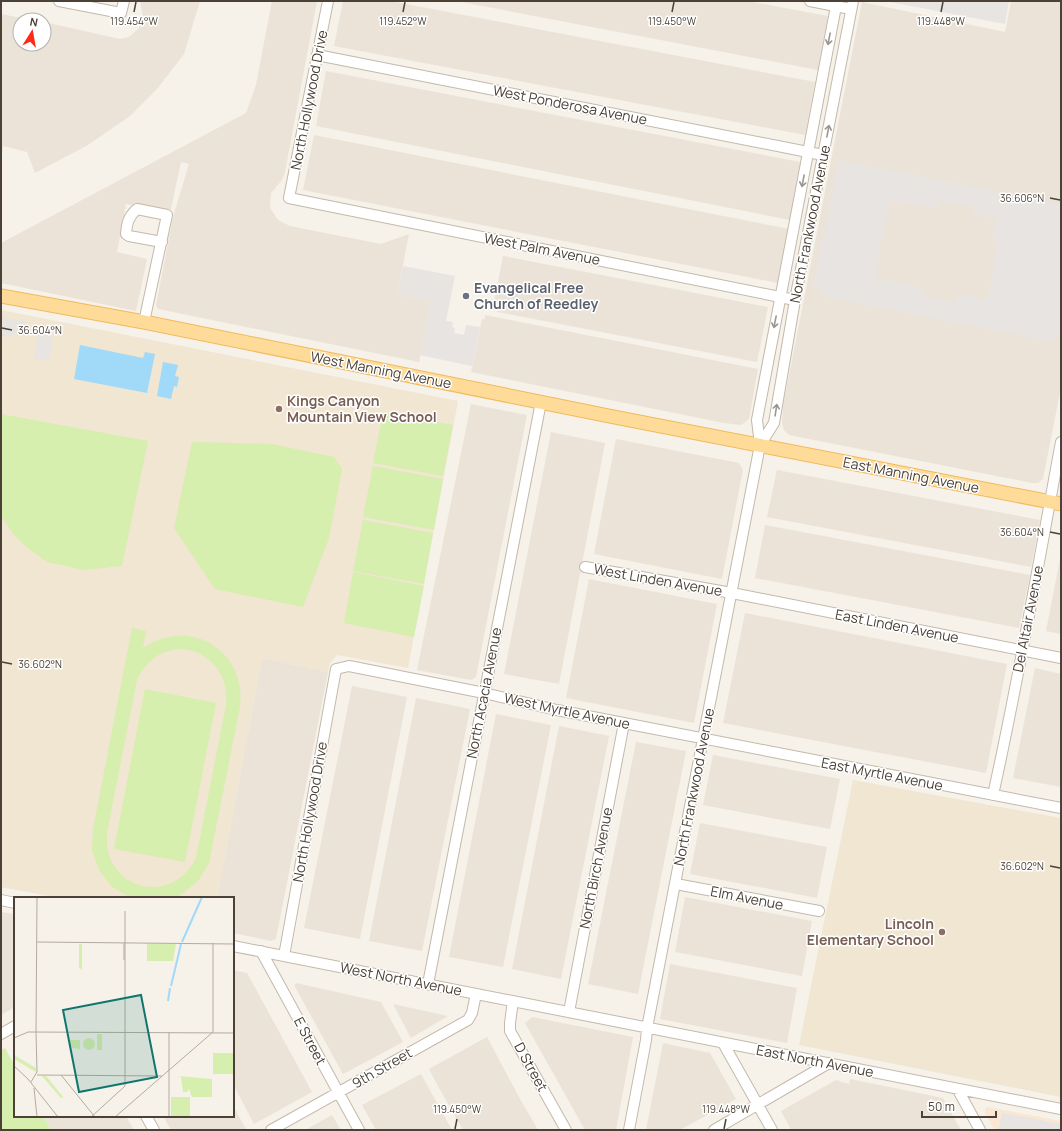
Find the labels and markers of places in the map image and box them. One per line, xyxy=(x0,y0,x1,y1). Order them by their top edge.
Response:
place label: Evangelical Free Church of Reedley xyxy=(474,278,599,313)
marker: Evangelical Free Church of Reedley xyxy=(461,291,471,301)
place label: Kings Canyon Mountain View School xyxy=(287,391,437,426)
marker: Kings Canyon Mountain View School xyxy=(274,404,284,414)
place label: Lincoln Elementary School xyxy=(807,914,934,949)
marker: Lincoln Elementary School xyxy=(937,927,947,937)

